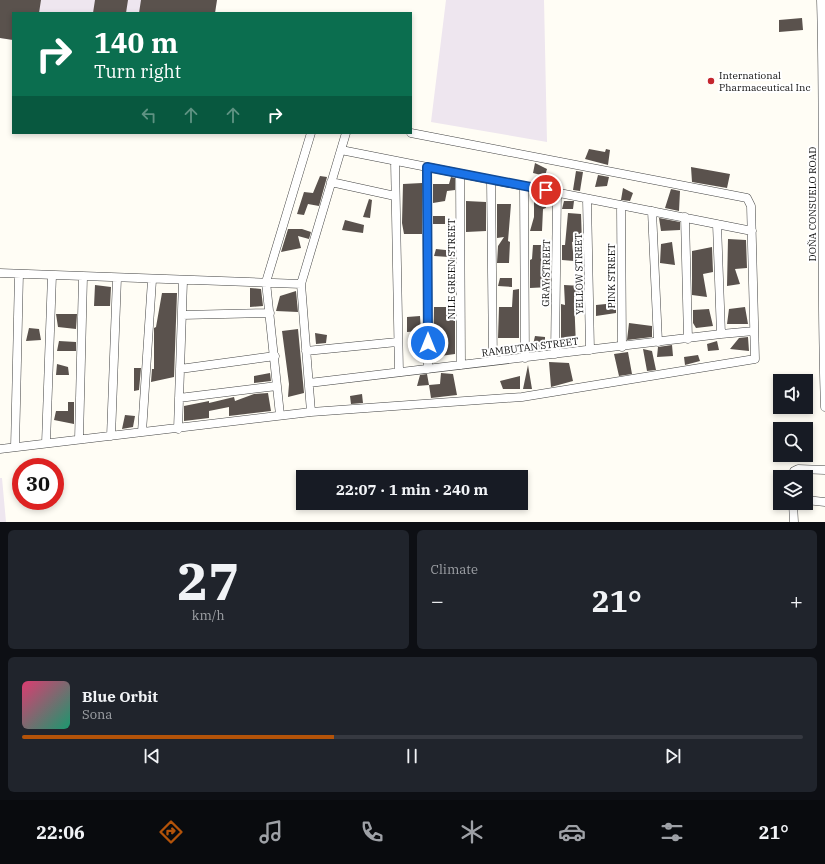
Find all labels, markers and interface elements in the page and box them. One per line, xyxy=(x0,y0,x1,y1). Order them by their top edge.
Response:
text: 140 m xyxy=(94,24,178,61)
icon: right xyxy=(28,28,80,80)
text: Turn right xyxy=(94,60,181,83)
place label: International Pharmaceutical Inc xyxy=(719,69,811,94)
marker: International Pharmaceutical Inc xyxy=(706,76,716,86)
icon: left xyxy=(138,104,160,126)
icon: ahead xyxy=(180,104,202,126)
icon: ahead xyxy=(222,104,244,126)
icon: right xyxy=(264,104,286,126)
street label: DOÑA CONSUELO ROAD xyxy=(806,147,819,261)
pin xyxy=(529,173,563,207)
icon: arrive xyxy=(535,179,557,201)
street label: NILE GREEN STREET xyxy=(445,218,458,320)
street label: YELLOW STREET xyxy=(572,233,586,315)
street label: GRAY STREET xyxy=(539,239,553,307)
street label: PINK STREET xyxy=(605,243,618,309)
position arrow xyxy=(407,322,449,364)
street label: RAMBUTAN STREET xyxy=(481,335,580,359)
map controls xyxy=(773,374,813,510)
button: sound xyxy=(773,374,813,414)
button: search xyxy=(773,422,813,462)
speed limit sign: 30 xyxy=(12,458,64,510)
button: layers xyxy=(773,470,813,510)
text: 22:07 · 1 min · 240 m xyxy=(336,480,488,499)
text: 27 xyxy=(177,547,239,614)
text: Climate xyxy=(431,561,478,578)
text: 21° xyxy=(592,581,642,620)
text: − xyxy=(431,586,444,615)
text: + xyxy=(790,586,803,615)
text: km/h xyxy=(192,607,225,624)
text: Blue Orbit xyxy=(82,687,158,706)
text: Sona xyxy=(82,706,112,723)
icon: previous xyxy=(141,745,163,767)
icon: pause xyxy=(401,745,423,767)
icon: next xyxy=(662,745,684,767)
icon: directions xyxy=(157,818,185,846)
icon: music xyxy=(257,818,285,846)
icon: phone xyxy=(358,818,386,846)
icon: climate xyxy=(458,818,486,846)
icon: car xyxy=(558,818,586,846)
icon: filters xyxy=(658,818,686,846)
text: 22:06 xyxy=(36,821,85,844)
text: 21° xyxy=(759,821,789,844)

